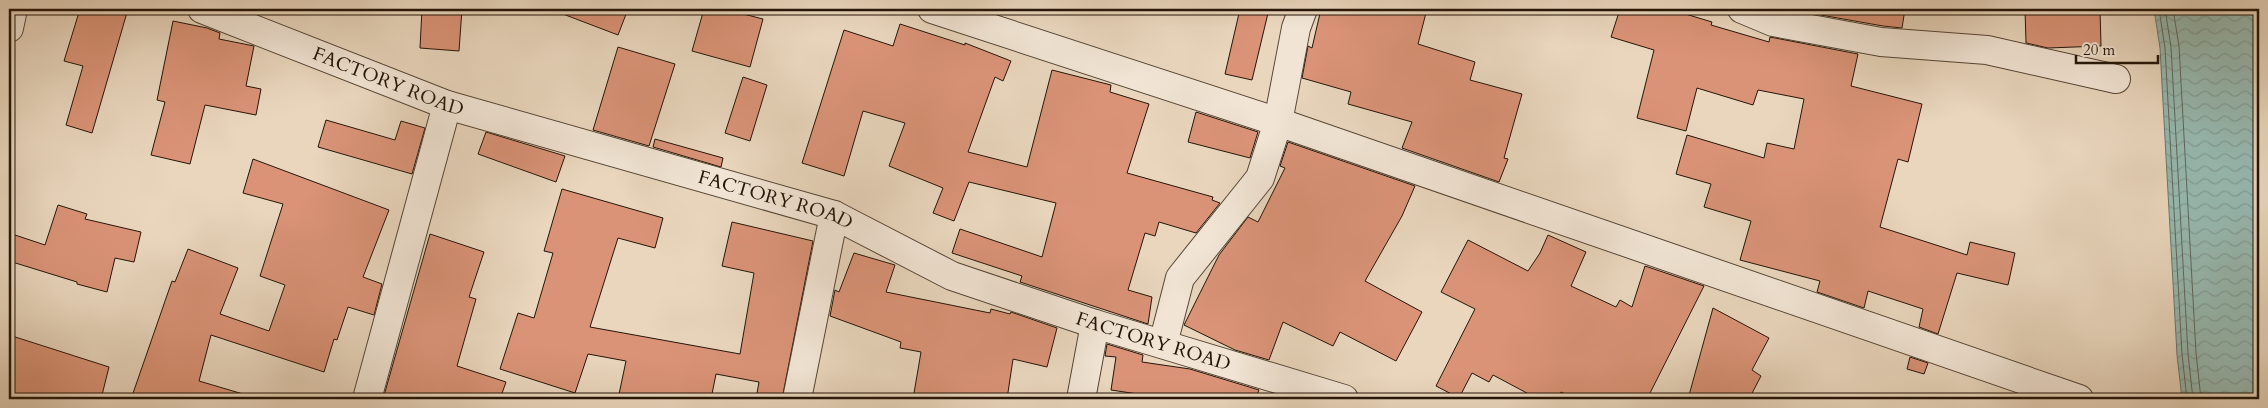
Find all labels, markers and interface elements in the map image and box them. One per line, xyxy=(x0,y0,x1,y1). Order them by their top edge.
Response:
scale bar xyxy=(2076,32,2158,64)
text: 20 m xyxy=(2083,40,2115,60)
street label: FACTORY ROAD xyxy=(309,41,467,122)
street label: FACTORY ROAD xyxy=(695,164,857,236)
street label: FACTORY ROAD xyxy=(1073,306,1234,377)

